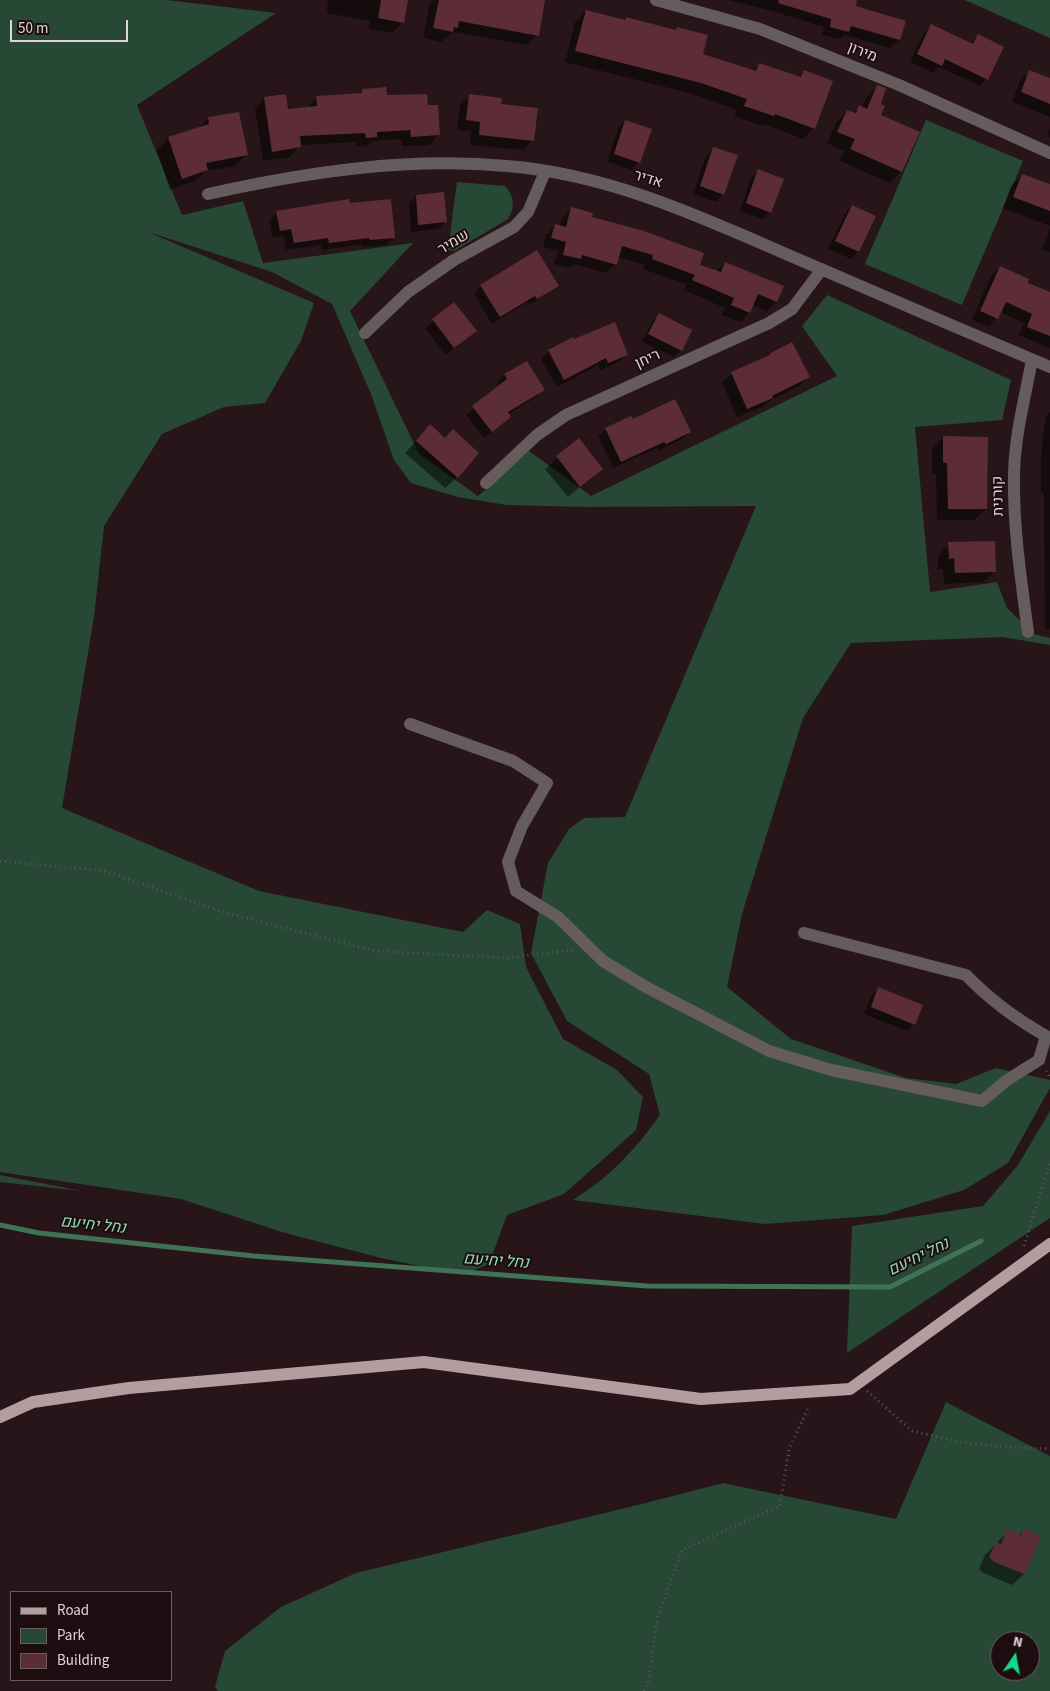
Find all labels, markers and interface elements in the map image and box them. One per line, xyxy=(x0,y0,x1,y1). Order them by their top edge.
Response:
scale bar xyxy=(12,10,130,42)
text: 50 m xyxy=(18,18,48,39)
street label: מירון xyxy=(845,39,879,67)
street label: אדיר xyxy=(631,167,665,193)
street label: שמיר xyxy=(435,227,473,259)
street label: ריחן xyxy=(633,347,663,373)
street label: קורנית xyxy=(990,476,1008,516)
water label: נחל יחיעם xyxy=(59,1213,127,1239)
water label: נחל יחיעם xyxy=(885,1235,953,1281)
water label: נחל יחיעם xyxy=(463,1250,529,1274)
legend xyxy=(10,1591,172,1681)
text: Road xyxy=(57,1600,89,1621)
text: Park xyxy=(57,1625,85,1646)
north arrow xyxy=(990,1631,1040,1681)
text: N xyxy=(1011,1632,1025,1653)
text: Building xyxy=(57,1650,109,1671)

